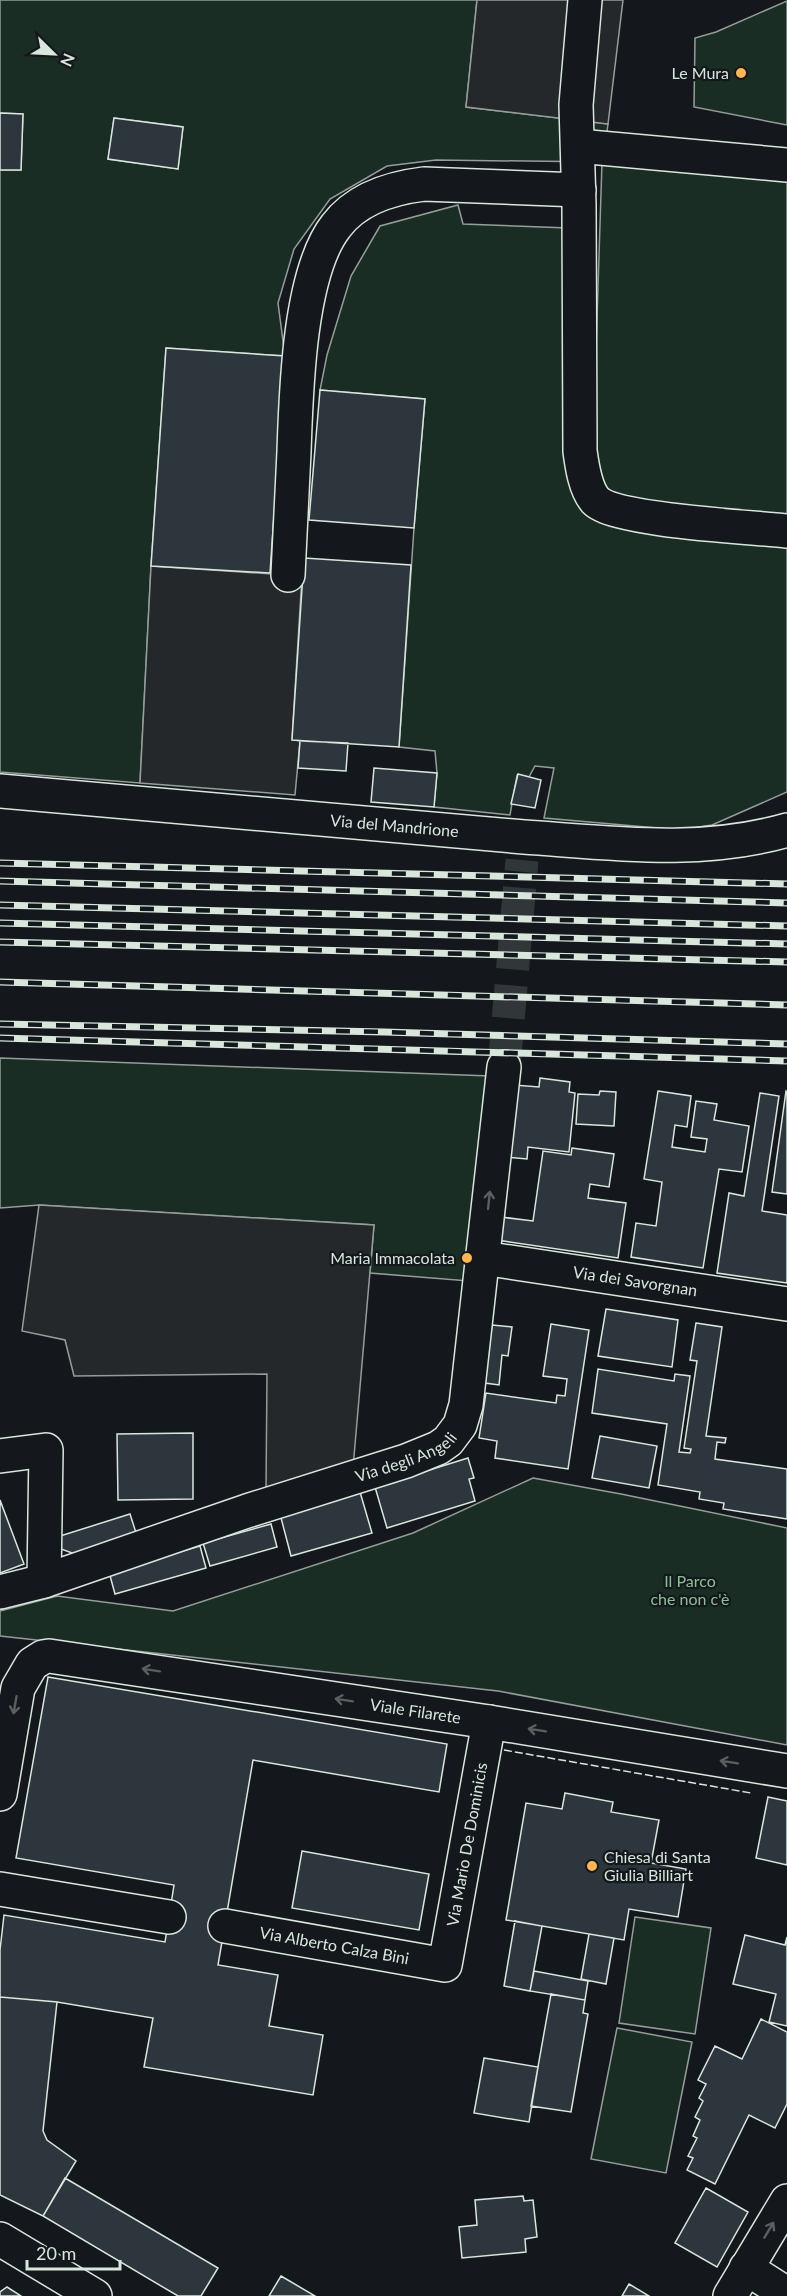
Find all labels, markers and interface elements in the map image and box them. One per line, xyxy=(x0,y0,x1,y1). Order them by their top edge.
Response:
north arrow xyxy=(24,24,84,84)
text: N xyxy=(57,51,79,70)
place label: Le Mura xyxy=(672,63,729,82)
marker: Le Mura xyxy=(734,66,748,80)
street label: Via del Mandrione xyxy=(330,810,459,840)
one-way arrow xyxy=(484,1191,495,1211)
place label: Maria Immacolata xyxy=(330,1248,455,1267)
marker: Maria Immacolata xyxy=(460,1251,474,1265)
street label: Via dei Savorgnan xyxy=(572,1262,699,1299)
street label: Via degli Angeli xyxy=(353,1428,460,1485)
park label: Il Parco che non c'è xyxy=(650,1571,730,1608)
one-way arrow xyxy=(142,1665,162,1676)
one-way arrow xyxy=(335,1694,355,1705)
street label: Viale Filarete xyxy=(369,1694,462,1727)
one-way arrow xyxy=(9,1695,20,1714)
one-way arrow xyxy=(528,1724,547,1735)
one-way arrow xyxy=(720,1756,740,1767)
street label: Via Mario De Dominicis xyxy=(442,1761,491,1928)
place label: Chiesa di Santa Giulia Billiart xyxy=(604,1847,711,1884)
marker: Chiesa di Santa Giulia Billiart xyxy=(585,1859,599,1873)
street label: Via Alberto Calza Bini xyxy=(258,1922,411,1967)
one-way arrow xyxy=(764,2222,776,2239)
scale bar xyxy=(27,2233,120,2271)
text: 20 m xyxy=(36,2242,76,2264)

